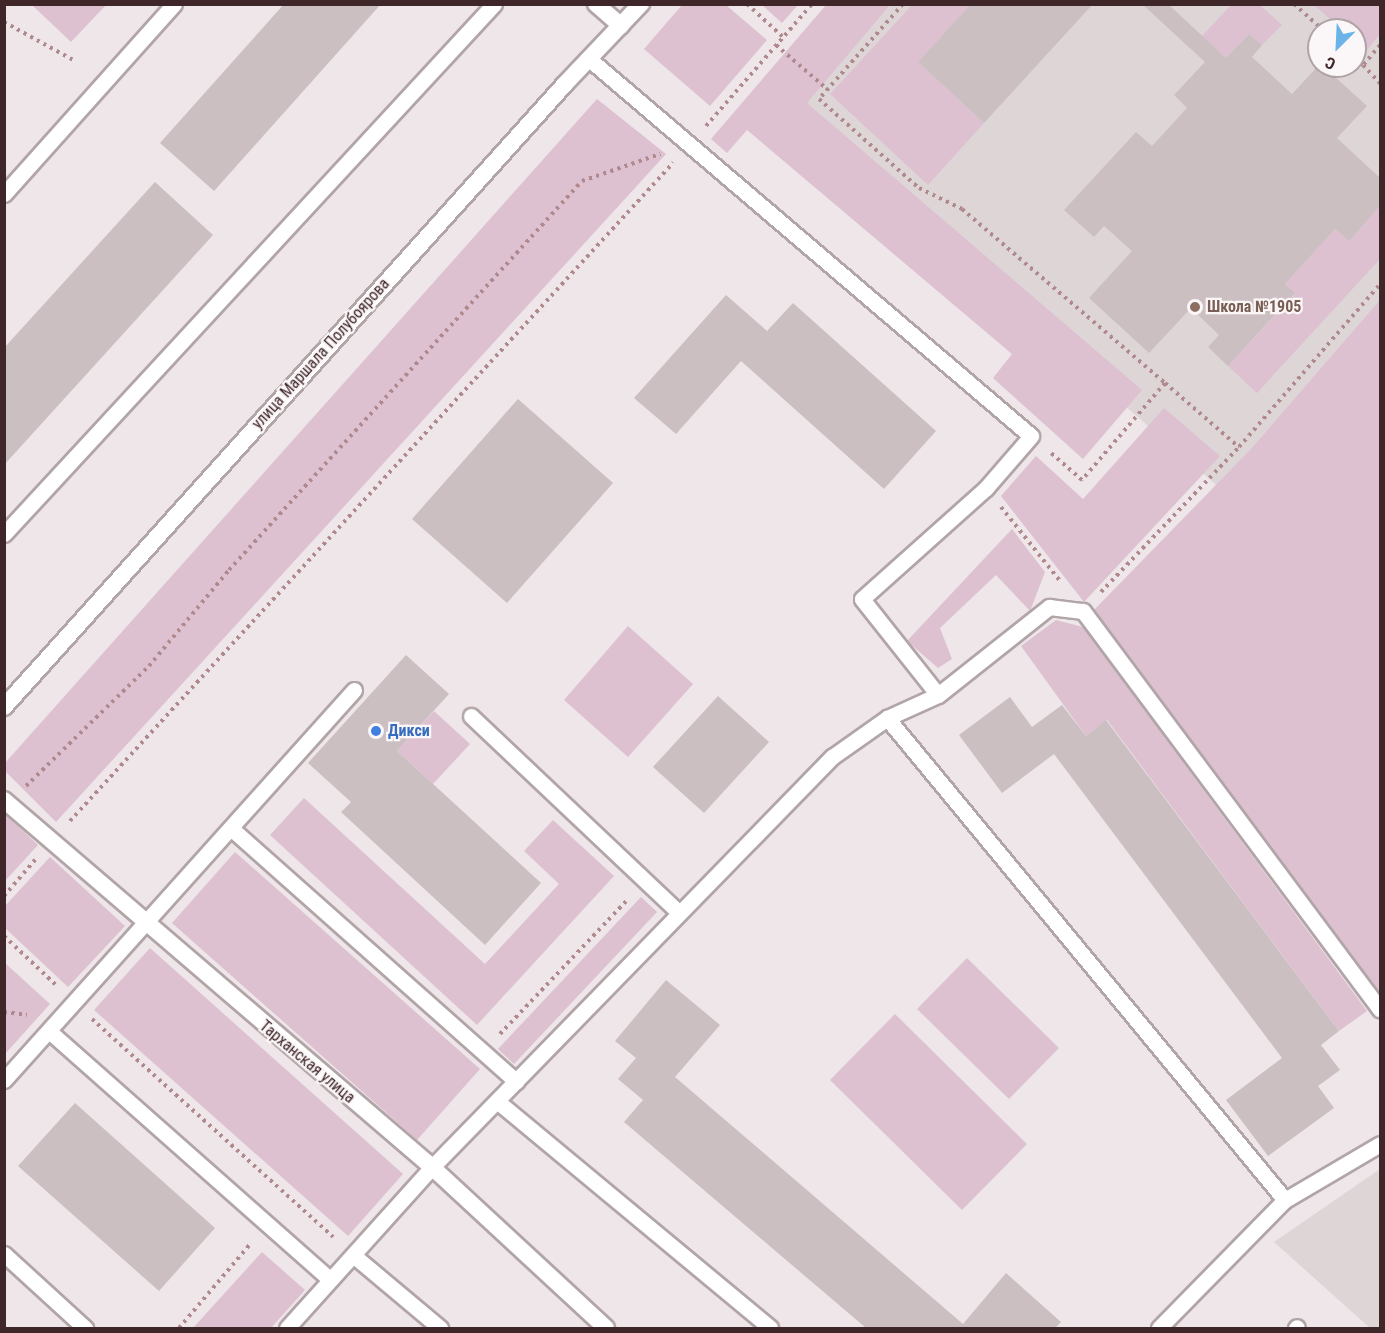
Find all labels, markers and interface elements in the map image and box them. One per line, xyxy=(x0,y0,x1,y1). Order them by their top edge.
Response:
north arrow xyxy=(1307,18,1367,78)
text: С xyxy=(1322,53,1338,74)
street label: улица Маршала Полубоярова xyxy=(248,275,394,433)
place label: Школа №1905 xyxy=(1207,297,1301,317)
marker: Школа №1905 xyxy=(1188,300,1202,314)
place label: Дикси xyxy=(388,721,430,741)
marker: Дикси xyxy=(369,724,383,738)
street label: Тарханская улица xyxy=(255,1017,359,1107)

